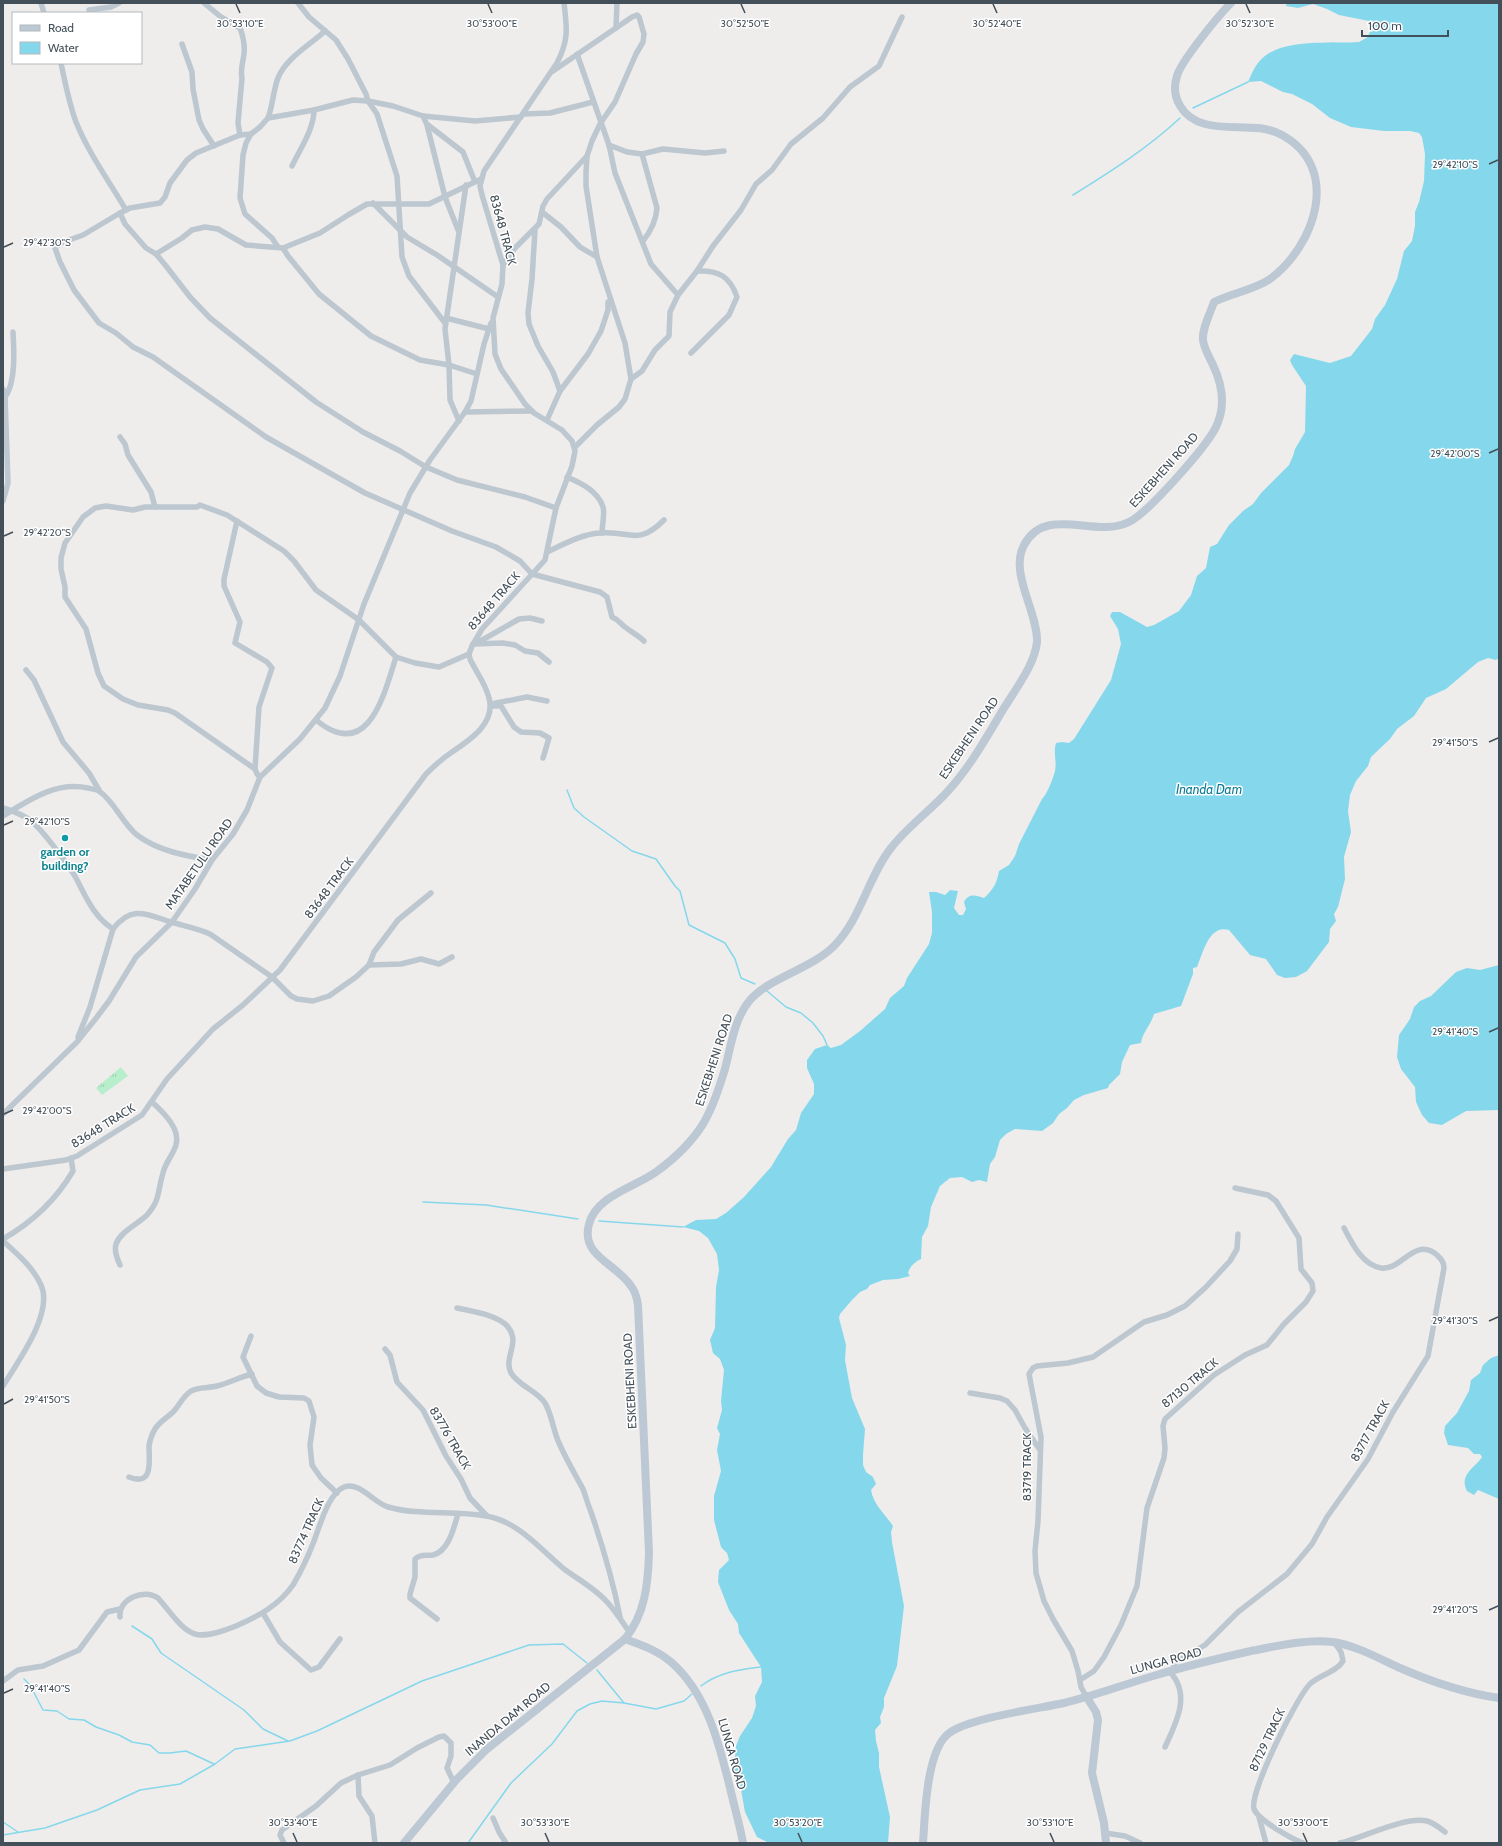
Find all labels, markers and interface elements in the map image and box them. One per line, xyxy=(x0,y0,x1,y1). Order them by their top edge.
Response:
legend xyxy=(12,12,142,64)
scale bar xyxy=(1362,12,1448,38)
text: 30°53'10"E xyxy=(217,17,264,30)
text: 30°53'00"E xyxy=(467,17,518,30)
text: 30°52'50"E xyxy=(721,17,770,30)
text: 30°52'40"E xyxy=(972,17,1022,30)
text: 30°52'30"E xyxy=(1226,17,1275,30)
text: 100 m xyxy=(1368,18,1402,33)
text: Road xyxy=(48,20,74,35)
text: Water xyxy=(48,40,79,55)
text: 29°42'10"S xyxy=(1432,158,1478,171)
street label: 83648 TRACK xyxy=(487,193,520,267)
text: 29°42'30"S xyxy=(23,236,71,249)
street label: ESKEBHENI ROAD xyxy=(1126,429,1202,510)
text: 29°42'00"S xyxy=(1430,447,1480,460)
text: 29°42'20"S xyxy=(23,526,71,539)
street label: 83648 TRACK xyxy=(464,568,523,633)
street label: ESKEBHENI ROAD xyxy=(936,693,1002,782)
text: 29°41'50"S xyxy=(1432,736,1478,749)
water label: Inanda Dam xyxy=(1176,781,1242,797)
text: 29°42'10"S xyxy=(24,815,70,828)
street label: MATABETULU ROAD xyxy=(161,815,236,912)
marker: garden or building? xyxy=(60,833,70,843)
place label: garden or building? xyxy=(41,844,90,873)
street label: 83648 TRACK xyxy=(301,854,357,921)
street label: ESKEBHENI ROAD xyxy=(692,1012,736,1108)
text: 29°41'40"S xyxy=(1432,1025,1478,1038)
street label: 83648 TRACK xyxy=(68,1100,138,1151)
text: 29°42'00"S xyxy=(22,1104,72,1117)
text: 29°41'30"S xyxy=(1432,1314,1478,1327)
street label: ESKEBHENI ROAD xyxy=(619,1332,640,1429)
street label: 87130 TRACK xyxy=(1158,1354,1221,1411)
text: 29°41'50"S xyxy=(24,1393,70,1406)
street label: 83717 TRACK xyxy=(1347,1397,1393,1464)
street label: 83776 TRACK xyxy=(426,1404,475,1472)
street label: 83719 TRACK xyxy=(1019,1433,1034,1501)
street label: 83774 TRACK xyxy=(284,1496,327,1566)
text: 29°41'20"S xyxy=(1432,1603,1478,1616)
street label: LUNGA ROAD xyxy=(1128,1644,1204,1677)
street label: INANDA DAM ROAD xyxy=(462,1678,554,1759)
text: 29°41'40"S xyxy=(24,1682,70,1695)
street label: 87129 TRACK xyxy=(1245,1706,1288,1774)
street label: LUNGA ROAD xyxy=(715,1716,750,1792)
text: 30°53'40"E xyxy=(268,1816,318,1829)
text: 30°53'30"E xyxy=(521,1816,570,1829)
text: 30°53'20"E xyxy=(774,1816,823,1829)
text: 30°53'10"E xyxy=(1027,1816,1074,1829)
text: 30°53'00"E xyxy=(1278,1816,1329,1829)

